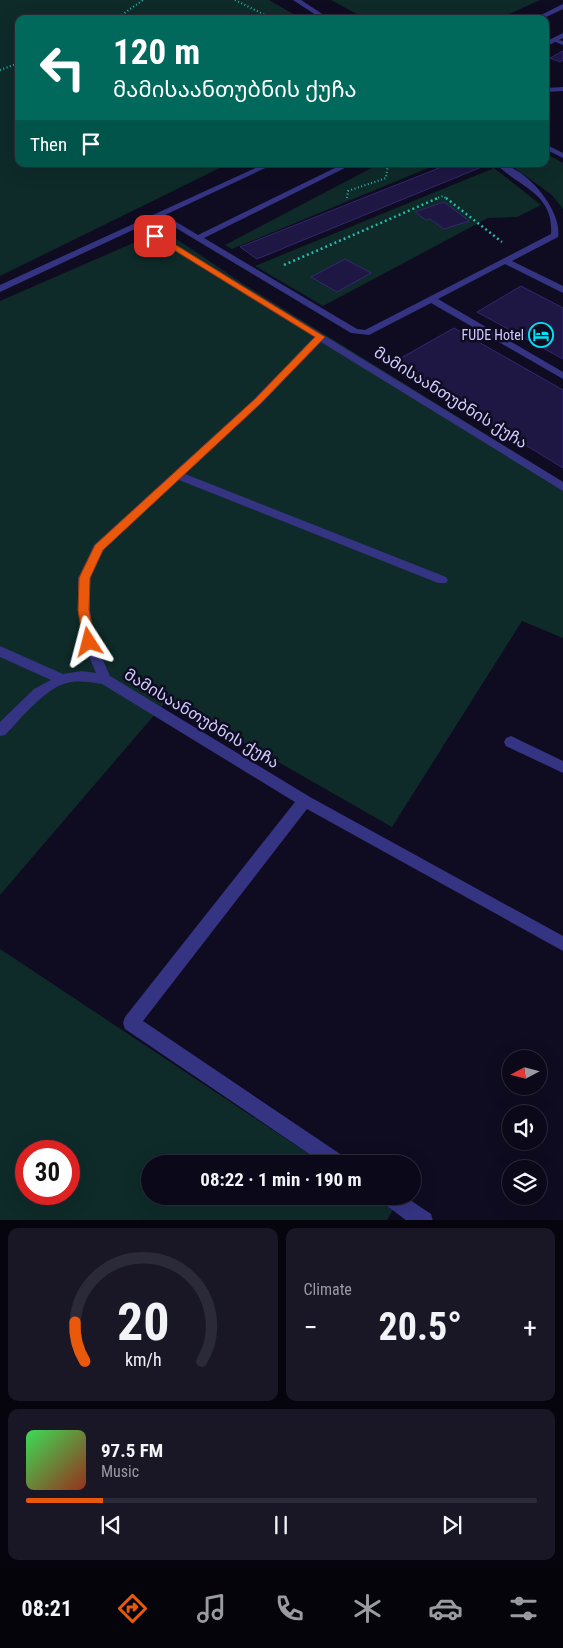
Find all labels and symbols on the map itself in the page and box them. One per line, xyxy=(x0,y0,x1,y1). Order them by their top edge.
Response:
pin xyxy=(134,215,176,257)
hotel icon: FUDE Hotel xyxy=(528,322,554,348)
place label: FUDE Hotel xyxy=(462,327,524,343)
street label: მამისაანთუბნის ქუჩა xyxy=(371,342,531,452)
position arrow xyxy=(62,615,114,667)
street label: მამისაანთუბნის ქუჩა xyxy=(121,665,283,772)
north arrow xyxy=(502,1050,548,1095)
speed limit sign: 30 xyxy=(15,1140,80,1205)

